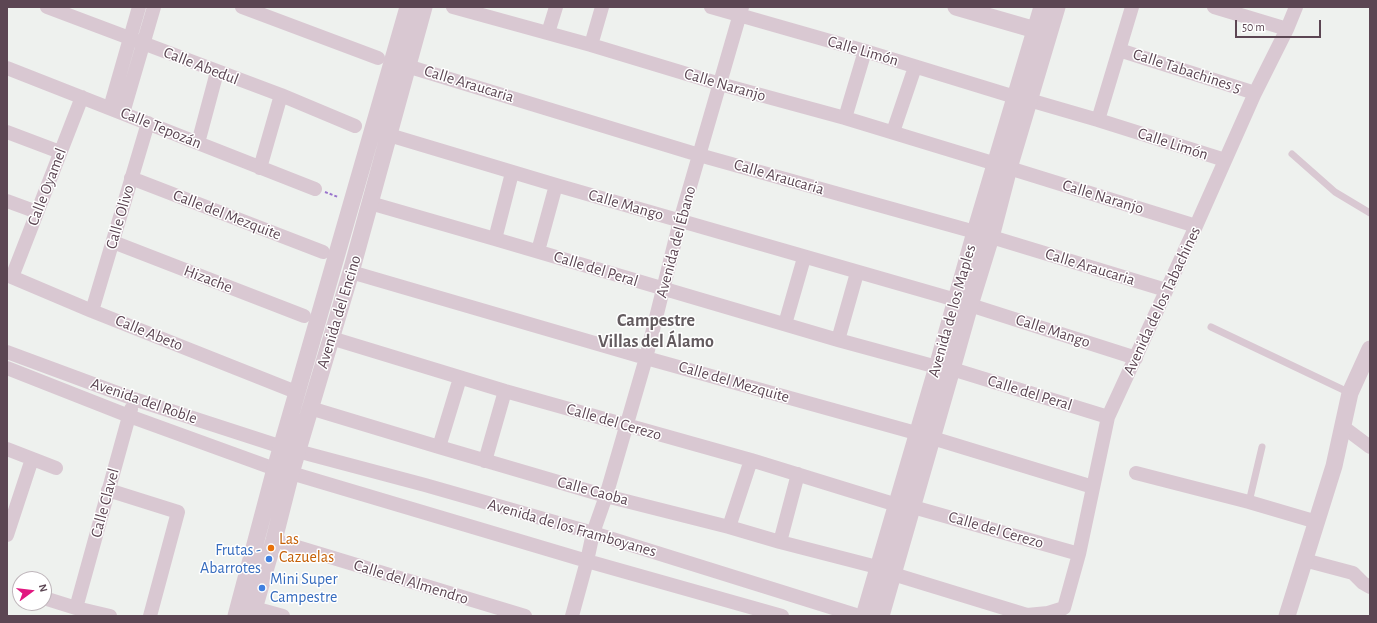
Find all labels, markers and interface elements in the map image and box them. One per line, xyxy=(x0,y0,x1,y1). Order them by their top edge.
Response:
scale bar xyxy=(1237,12,1323,38)
text: 50 m xyxy=(1242,21,1265,33)
street label: Calle Limón xyxy=(825,32,901,70)
street label: Calle Abedul xyxy=(161,43,241,89)
street label: Calle Tabachines 5 xyxy=(1130,44,1244,98)
street label: Calle Araucaria xyxy=(422,61,516,107)
street label: Calle Naranjo xyxy=(682,64,768,106)
street label: Calle Tepozán xyxy=(118,103,204,153)
street label: Calle Limón xyxy=(1135,124,1211,164)
street label: Calle Oyamel xyxy=(23,145,71,229)
street label: Calle Araucaria xyxy=(732,155,826,199)
street label: Calle Naranjo xyxy=(1060,176,1146,218)
street label: Calle Olivo xyxy=(102,183,138,251)
street label: Avenida del Ébano xyxy=(652,184,700,300)
street label: Calle Mango xyxy=(586,185,666,225)
street label: Calle del Mezquite xyxy=(170,186,284,244)
street label: Avenida de los Tabachines xyxy=(1119,224,1205,378)
street label: Avenida de los Maples xyxy=(924,242,980,380)
street label: Calle Araucaria xyxy=(1043,244,1137,290)
street label: Calle del Peral xyxy=(551,247,641,291)
street label: Avenida del Encino xyxy=(313,253,365,371)
street label: Hizache xyxy=(181,261,235,297)
district label: Campestre Villas del Álamo xyxy=(598,310,714,352)
street label: Calle Mango xyxy=(1013,310,1093,352)
street label: Calle Abeto xyxy=(112,311,186,355)
street label: Calle del Mezquite xyxy=(676,357,792,407)
street label: Calle del Peral xyxy=(985,371,1075,415)
street label: Avenida del Roble xyxy=(88,374,200,428)
street label: Calle del Cerezo xyxy=(564,399,664,445)
street label: Calle Clavel xyxy=(87,466,123,540)
street label: Calle Caoba xyxy=(555,472,631,510)
street label: Avenida de los Framboyanes xyxy=(485,495,659,561)
street label: Calle del Cerezo xyxy=(946,507,1046,553)
place label: Las Cazuelas xyxy=(279,529,334,567)
place label: Frutas - Abarrotes xyxy=(200,540,261,578)
marker: Las Cazuelas xyxy=(266,543,276,553)
marker: Frutas - Abarrotes xyxy=(264,554,274,564)
street label: Calle del Almendro xyxy=(351,555,471,609)
place label: Mini Super Campestre xyxy=(270,569,338,607)
north arrow xyxy=(12,571,52,611)
text: N xyxy=(37,583,49,593)
marker: Mini Super Campestre xyxy=(257,583,267,593)

